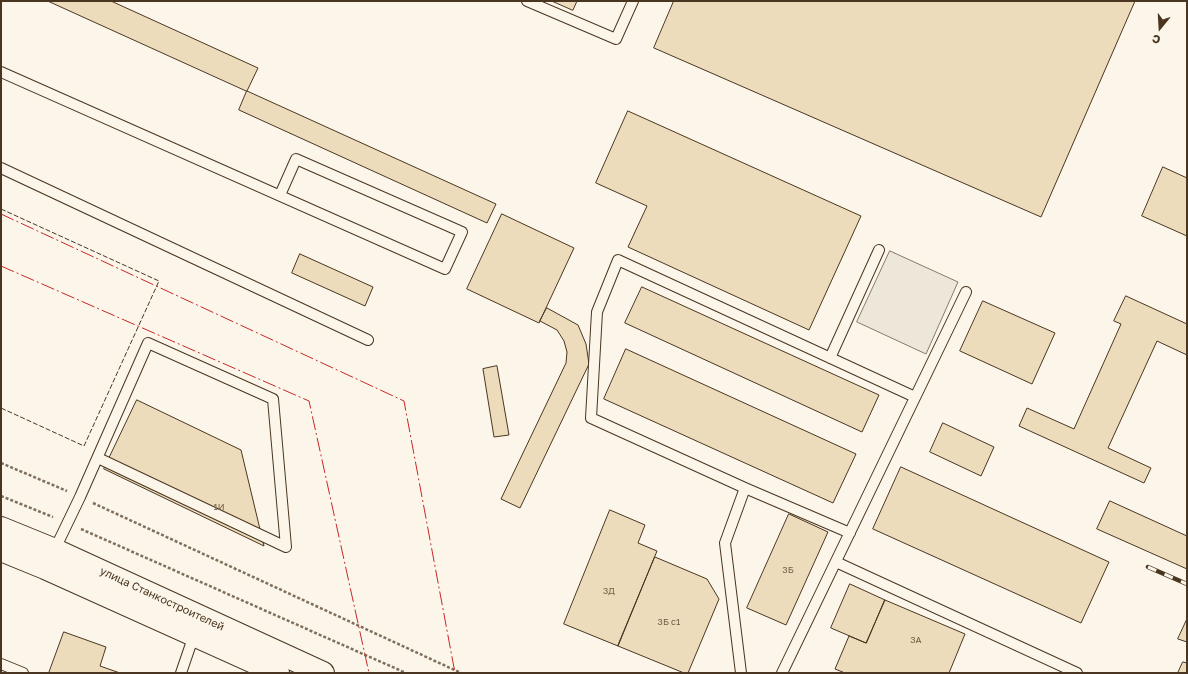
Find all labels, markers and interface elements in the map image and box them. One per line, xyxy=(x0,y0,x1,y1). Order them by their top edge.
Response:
north arrow xyxy=(1140,8,1180,48)
text: С xyxy=(1150,32,1162,47)
house number: 1И xyxy=(213,502,225,512)
street label: улица Станкостроителей xyxy=(98,564,226,634)
house number: 3Б xyxy=(782,565,794,575)
house number: 3Д xyxy=(603,586,615,596)
house number: 3Б с1 xyxy=(658,617,680,627)
house number: 3А xyxy=(910,635,922,645)

